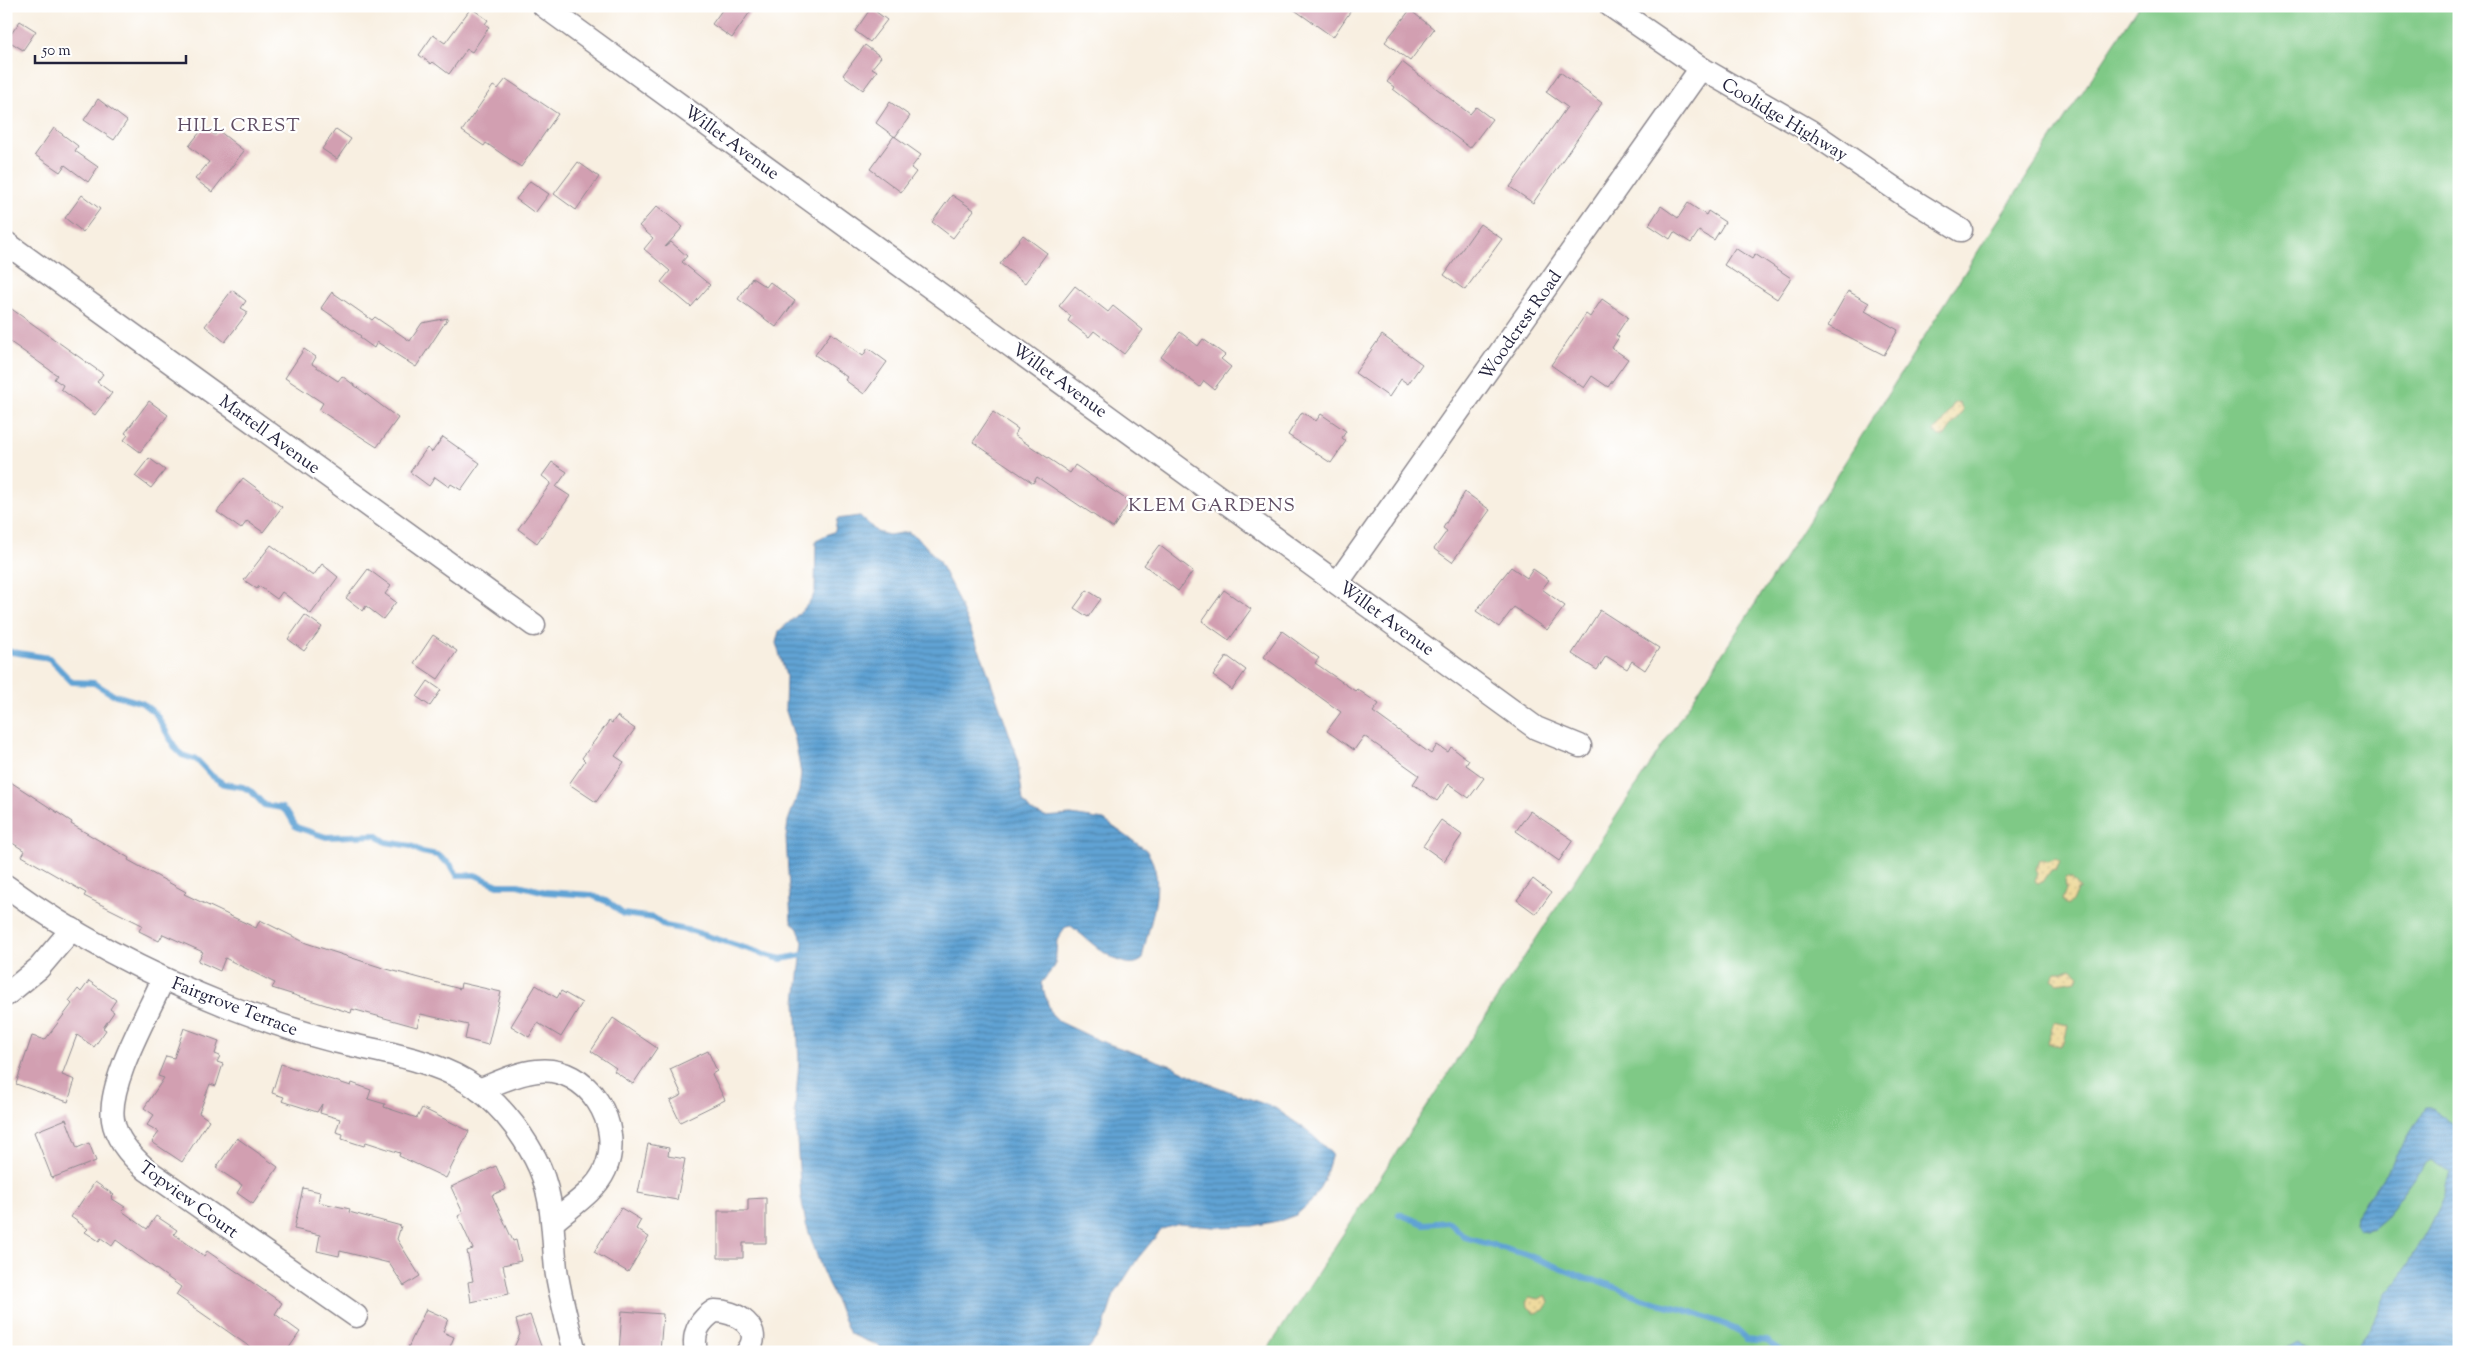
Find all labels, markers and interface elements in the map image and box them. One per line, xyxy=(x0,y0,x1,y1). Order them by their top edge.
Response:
scale bar xyxy=(35,32,186,64)
text: 50 m xyxy=(41,41,71,62)
street label: Coolidge Highway xyxy=(1716,73,1852,169)
street label: Willet Avenue xyxy=(678,100,784,187)
district label: HILL CREST xyxy=(177,113,301,140)
street label: Woodcrest Road xyxy=(1474,266,1569,386)
street label: Willet Avenue xyxy=(1006,338,1112,425)
street label: Martell Avenue xyxy=(213,390,325,481)
district label: KLEM GARDENS xyxy=(1128,493,1296,520)
street label: Willet Avenue xyxy=(1333,576,1439,663)
street label: Fairgrove Terrace xyxy=(167,972,301,1044)
street label: Topview Court xyxy=(133,1156,243,1246)

